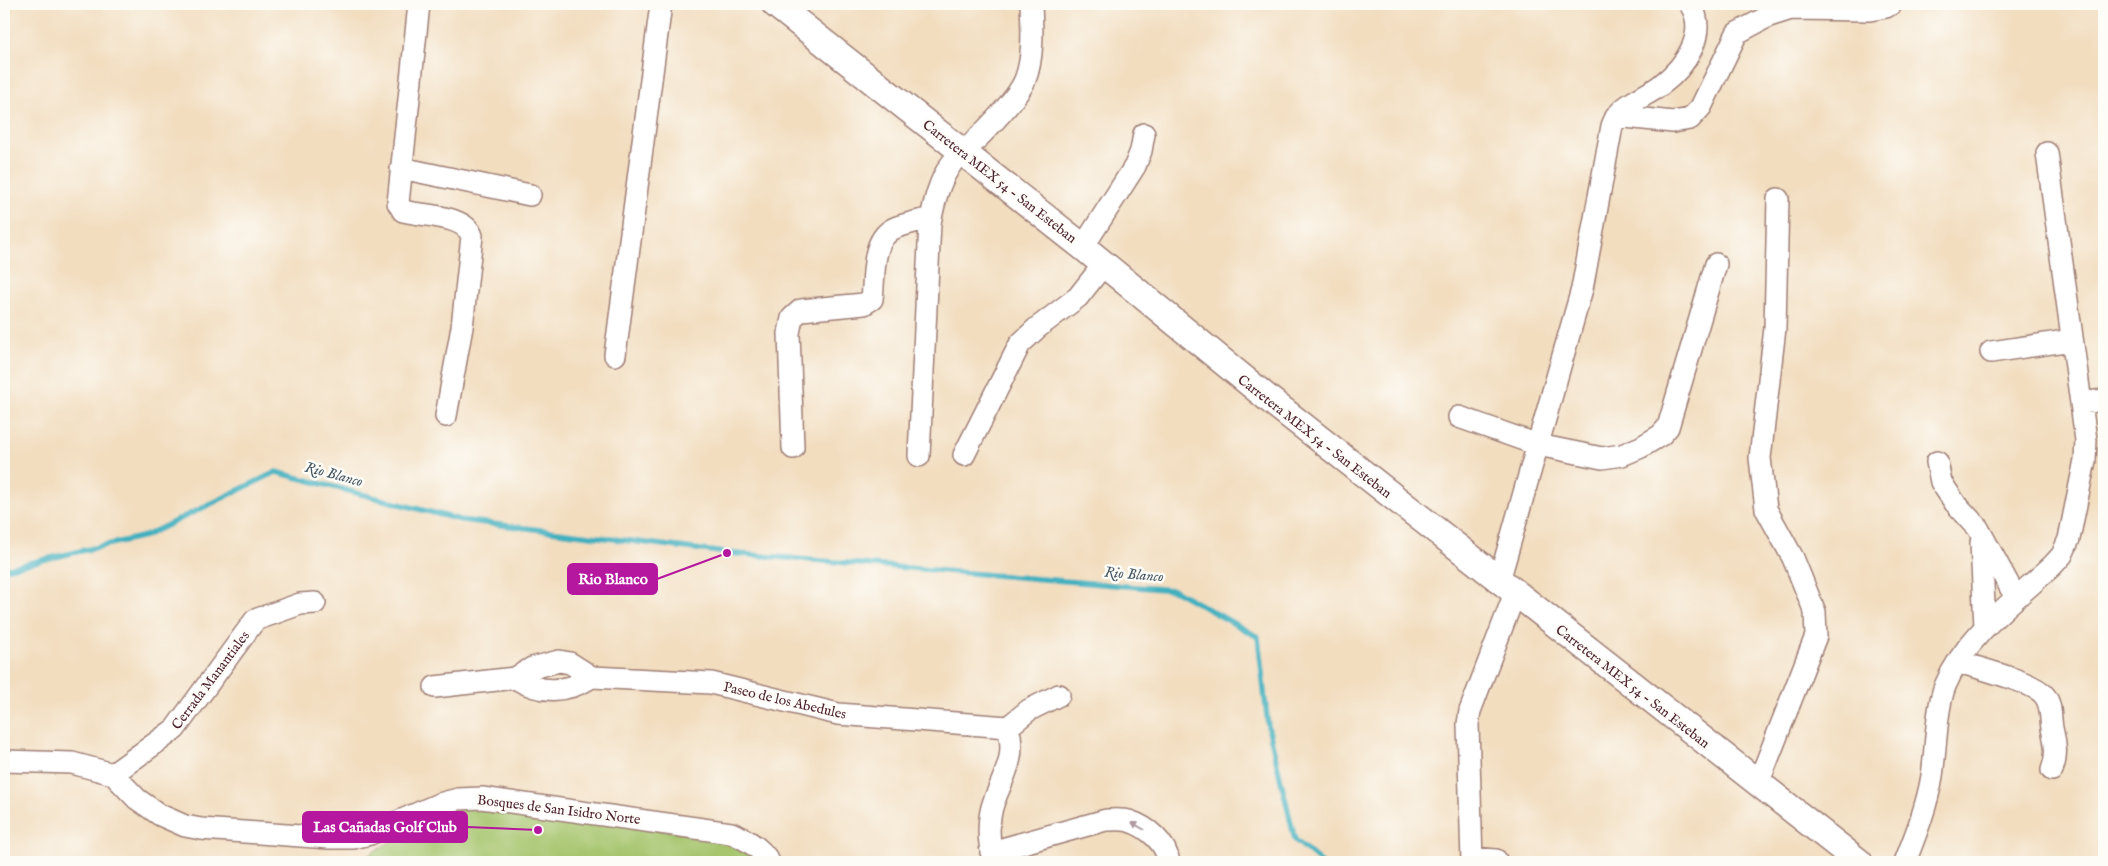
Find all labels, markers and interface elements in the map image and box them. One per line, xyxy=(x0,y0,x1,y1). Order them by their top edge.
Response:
street label: Carretera MEX 54 - San Esteban xyxy=(919,116,1080,248)
street label: Carretera MEX 54 - San Esteban xyxy=(1234,371,1395,503)
water label: Rio Blanco xyxy=(303,458,365,491)
water label: Rio Blanco xyxy=(1104,562,1164,587)
callout: Rio Blanco xyxy=(568,564,657,594)
text: Rio Blanco xyxy=(578,570,648,589)
street label: Carretera MEX 54 - San Esteban xyxy=(1552,621,1713,753)
street label: Cerrada Manantiales xyxy=(168,628,254,734)
street label: Paseo de los Abedules xyxy=(722,678,848,724)
street label: Bosques de San Isidro Norte xyxy=(476,791,642,829)
callout: Las Cañadas Golf Club xyxy=(303,812,467,842)
text: Las Cañadas Golf Club xyxy=(313,818,457,837)
one-way arrow xyxy=(1131,821,1144,830)

